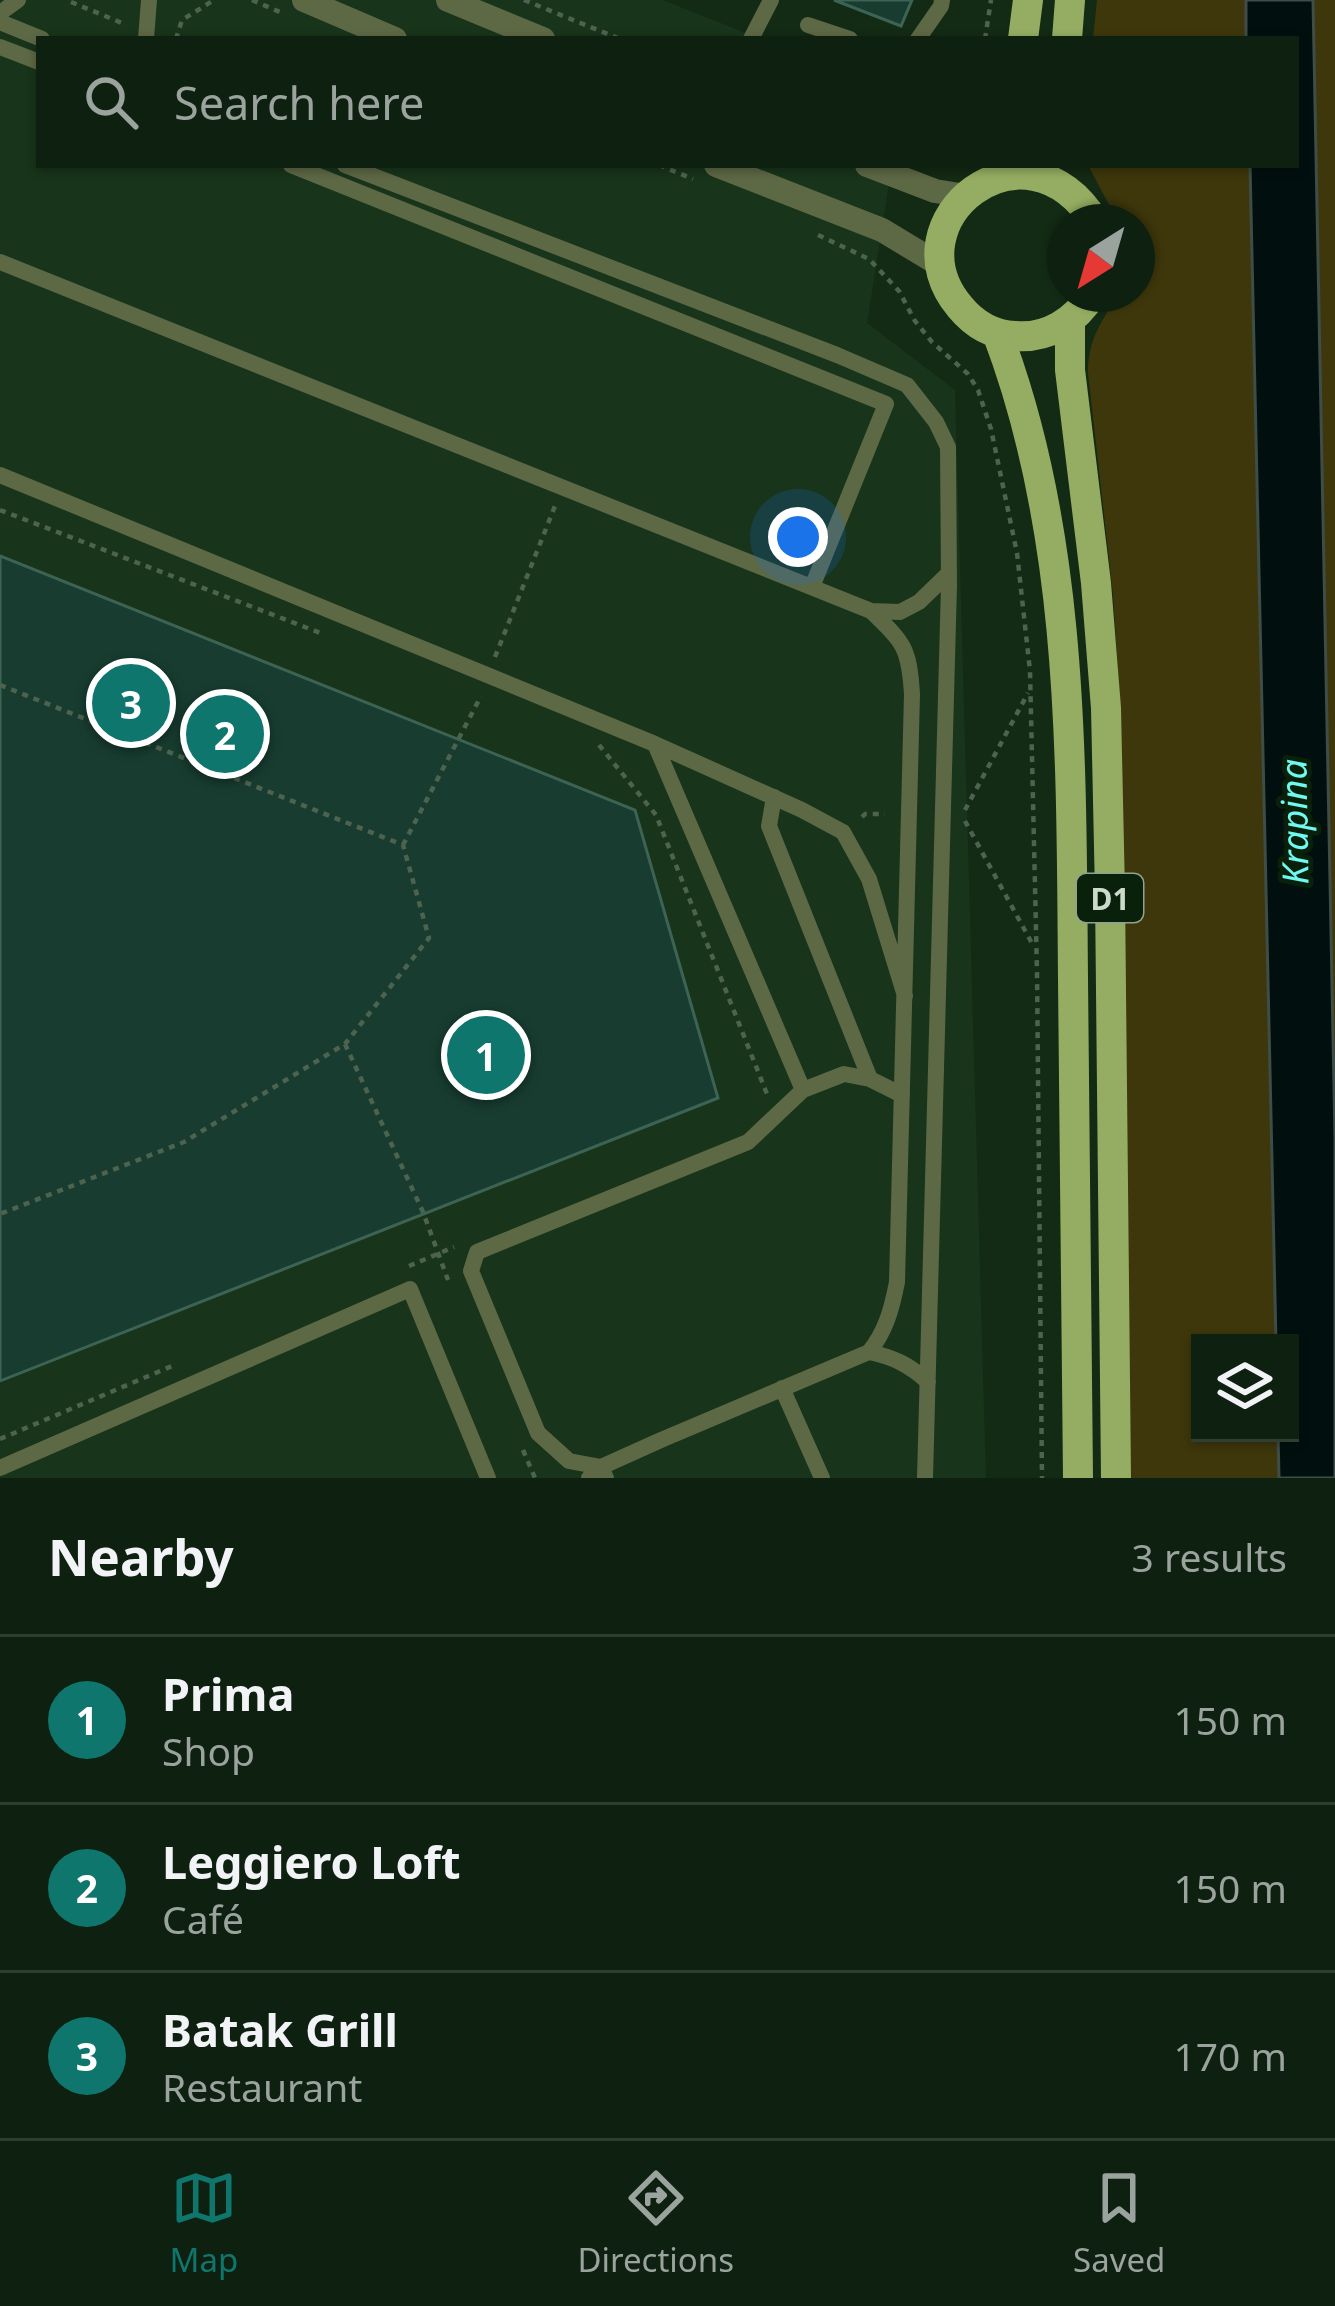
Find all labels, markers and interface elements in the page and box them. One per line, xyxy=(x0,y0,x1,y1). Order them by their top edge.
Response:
search box xyxy=(36,36,1299,168)
icon: search xyxy=(78,69,144,135)
text: Search here xyxy=(174,72,424,133)
north arrow xyxy=(1047,204,1155,312)
your location xyxy=(768,507,828,567)
pin: 3 xyxy=(92,658,170,748)
pin: 2 xyxy=(186,689,264,779)
water label: Krapina xyxy=(1268,759,1320,885)
road number: D1 xyxy=(1077,874,1143,922)
pin: 1 xyxy=(447,1010,525,1100)
map controls xyxy=(1191,1334,1299,1442)
button: layers xyxy=(1191,1334,1299,1442)
text: Nearby xyxy=(48,1521,234,1591)
text: 3 results xyxy=(1132,1530,1287,1583)
text: Prima xyxy=(162,1663,294,1724)
text: 1 xyxy=(76,1693,98,1746)
text: 150 m xyxy=(1173,1693,1287,1746)
text: Shop xyxy=(162,1724,255,1777)
text: Leggiero Loft xyxy=(162,1831,461,1892)
text: 2 xyxy=(76,1861,98,1914)
text: 150 m xyxy=(1173,1861,1287,1914)
text: Café xyxy=(162,1892,244,1945)
text: Batak Grill xyxy=(162,1999,398,2060)
text: 3 xyxy=(76,2029,98,2082)
text: 170 m xyxy=(1173,2029,1287,2082)
text: Restaurant xyxy=(162,2060,362,2113)
tab: Map xyxy=(170,2165,238,2282)
tab: Directions xyxy=(577,2165,734,2282)
tab: Saved xyxy=(1073,2165,1165,2282)

